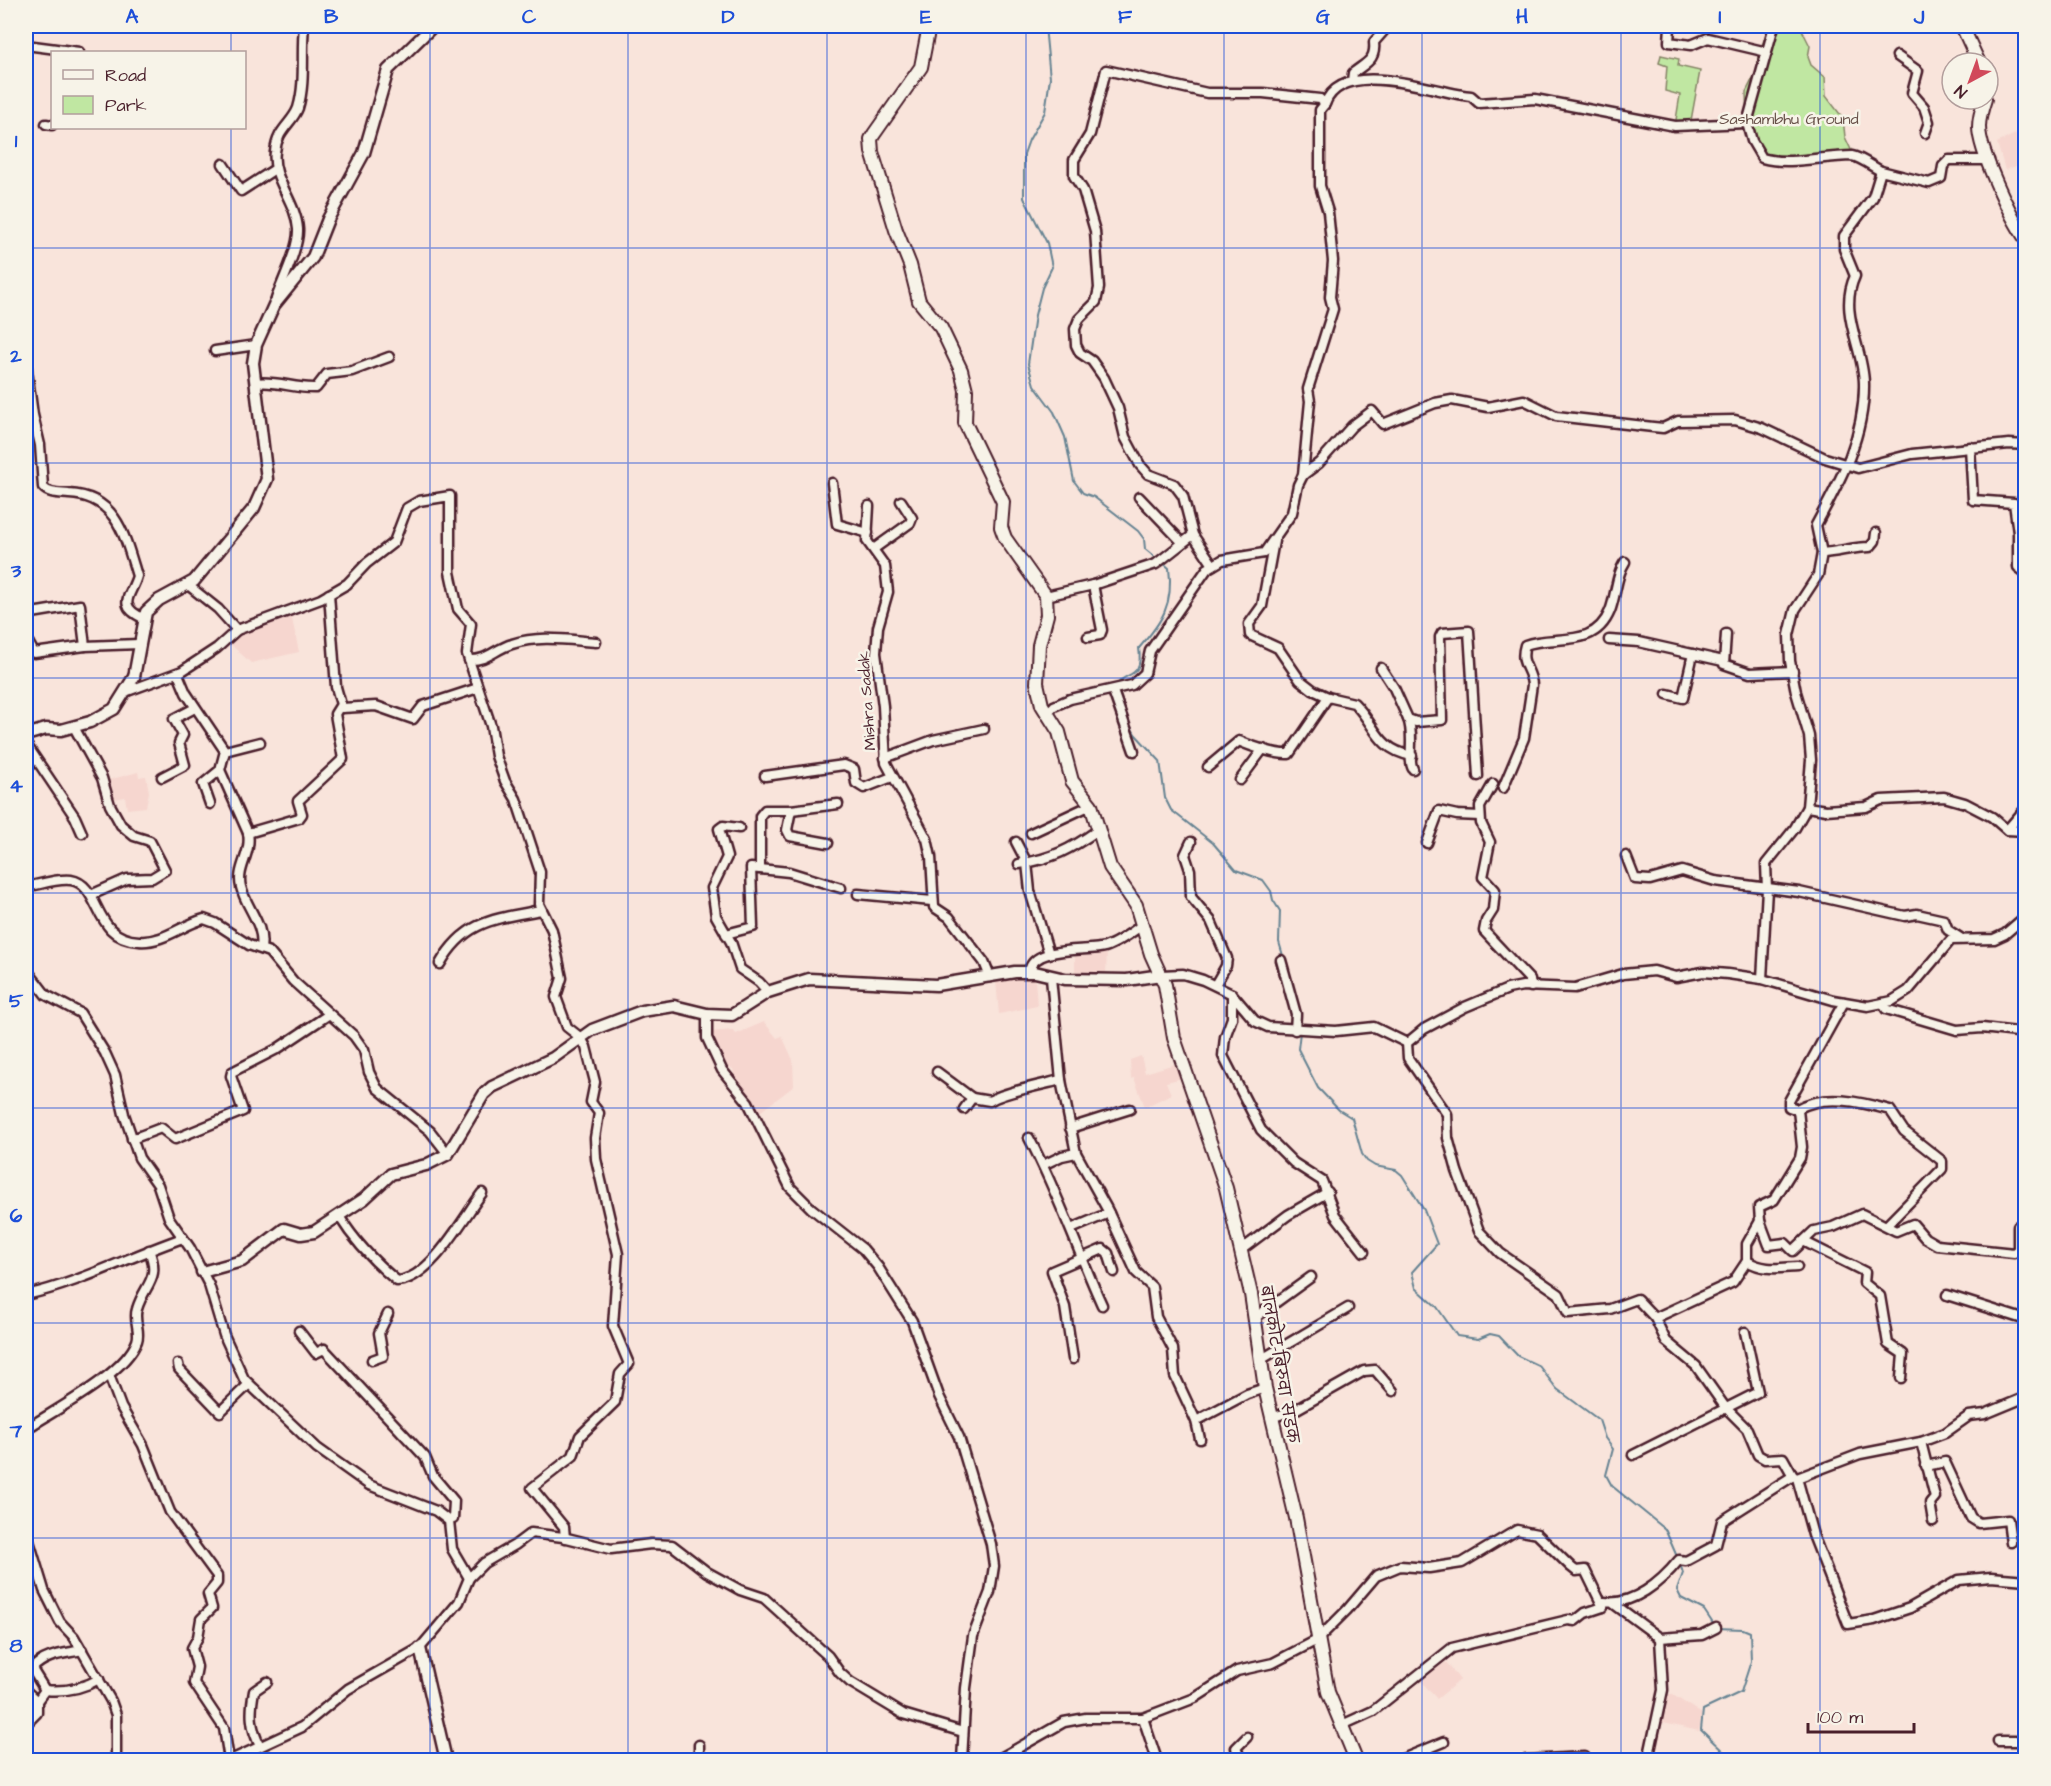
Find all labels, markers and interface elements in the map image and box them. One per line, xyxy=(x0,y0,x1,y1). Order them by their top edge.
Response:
text: A xyxy=(126,3,139,31)
text: B xyxy=(324,3,339,31)
text: C xyxy=(522,3,537,31)
text: D xyxy=(722,3,735,31)
text: E xyxy=(920,3,932,31)
text: F xyxy=(1118,3,1133,31)
text: G xyxy=(1316,3,1330,31)
text: H xyxy=(1516,3,1528,31)
text: I xyxy=(1718,3,1722,31)
text: J xyxy=(1913,3,1925,31)
legend xyxy=(51,51,246,129)
north arrow xyxy=(1940,51,2000,111)
text: Road xyxy=(105,63,146,88)
text: N xyxy=(1950,80,1972,103)
text: Park xyxy=(105,93,147,118)
park label: Sashambhu Ground xyxy=(1719,108,1859,130)
text: 1 xyxy=(15,127,18,155)
text: 2 xyxy=(9,342,22,370)
text: 3 xyxy=(10,557,22,585)
street label: Mishra Sadak xyxy=(853,650,881,751)
text: 4 xyxy=(9,772,23,800)
text: 5 xyxy=(9,987,24,1015)
text: 6 xyxy=(10,1202,23,1230)
street label: बालकोट-बिरुवा सडक xyxy=(1254,1284,1305,1446)
text: 7 xyxy=(9,1417,23,1445)
text: 8 xyxy=(10,1632,23,1660)
scale bar xyxy=(1808,1696,1914,1734)
text: 100 m xyxy=(1817,1705,1863,1730)

